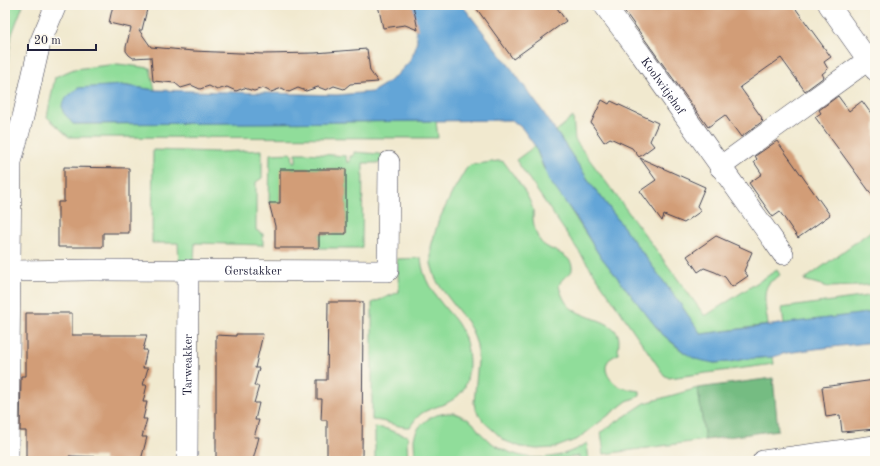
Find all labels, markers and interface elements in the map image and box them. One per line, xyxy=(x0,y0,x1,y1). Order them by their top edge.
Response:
scale bar xyxy=(28,26,96,52)
text: 20 m xyxy=(34,35,61,47)
street label: Koolwitjehof xyxy=(638,55,687,118)
street label: Gerstakker xyxy=(224,265,282,278)
street label: Tarweakker xyxy=(182,334,195,396)

